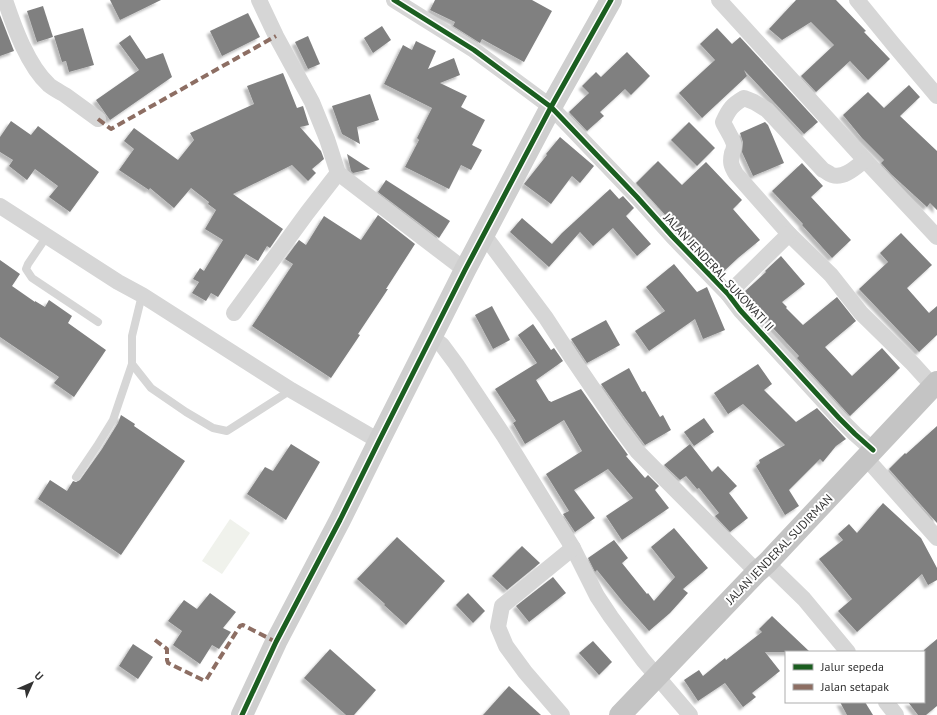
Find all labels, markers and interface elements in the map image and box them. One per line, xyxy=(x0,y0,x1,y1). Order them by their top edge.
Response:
street label: JALAN JENDERAL SUKOWATI II xyxy=(660,209,777,334)
street label: JALAN JENDERAL SUDIRMAN xyxy=(722,491,836,608)
legend xyxy=(785,651,925,703)
text: Jalur sepeda xyxy=(820,659,884,674)
north arrow xyxy=(12,663,52,703)
text: U xyxy=(32,669,47,683)
text: Jalan setapak xyxy=(820,679,889,694)

